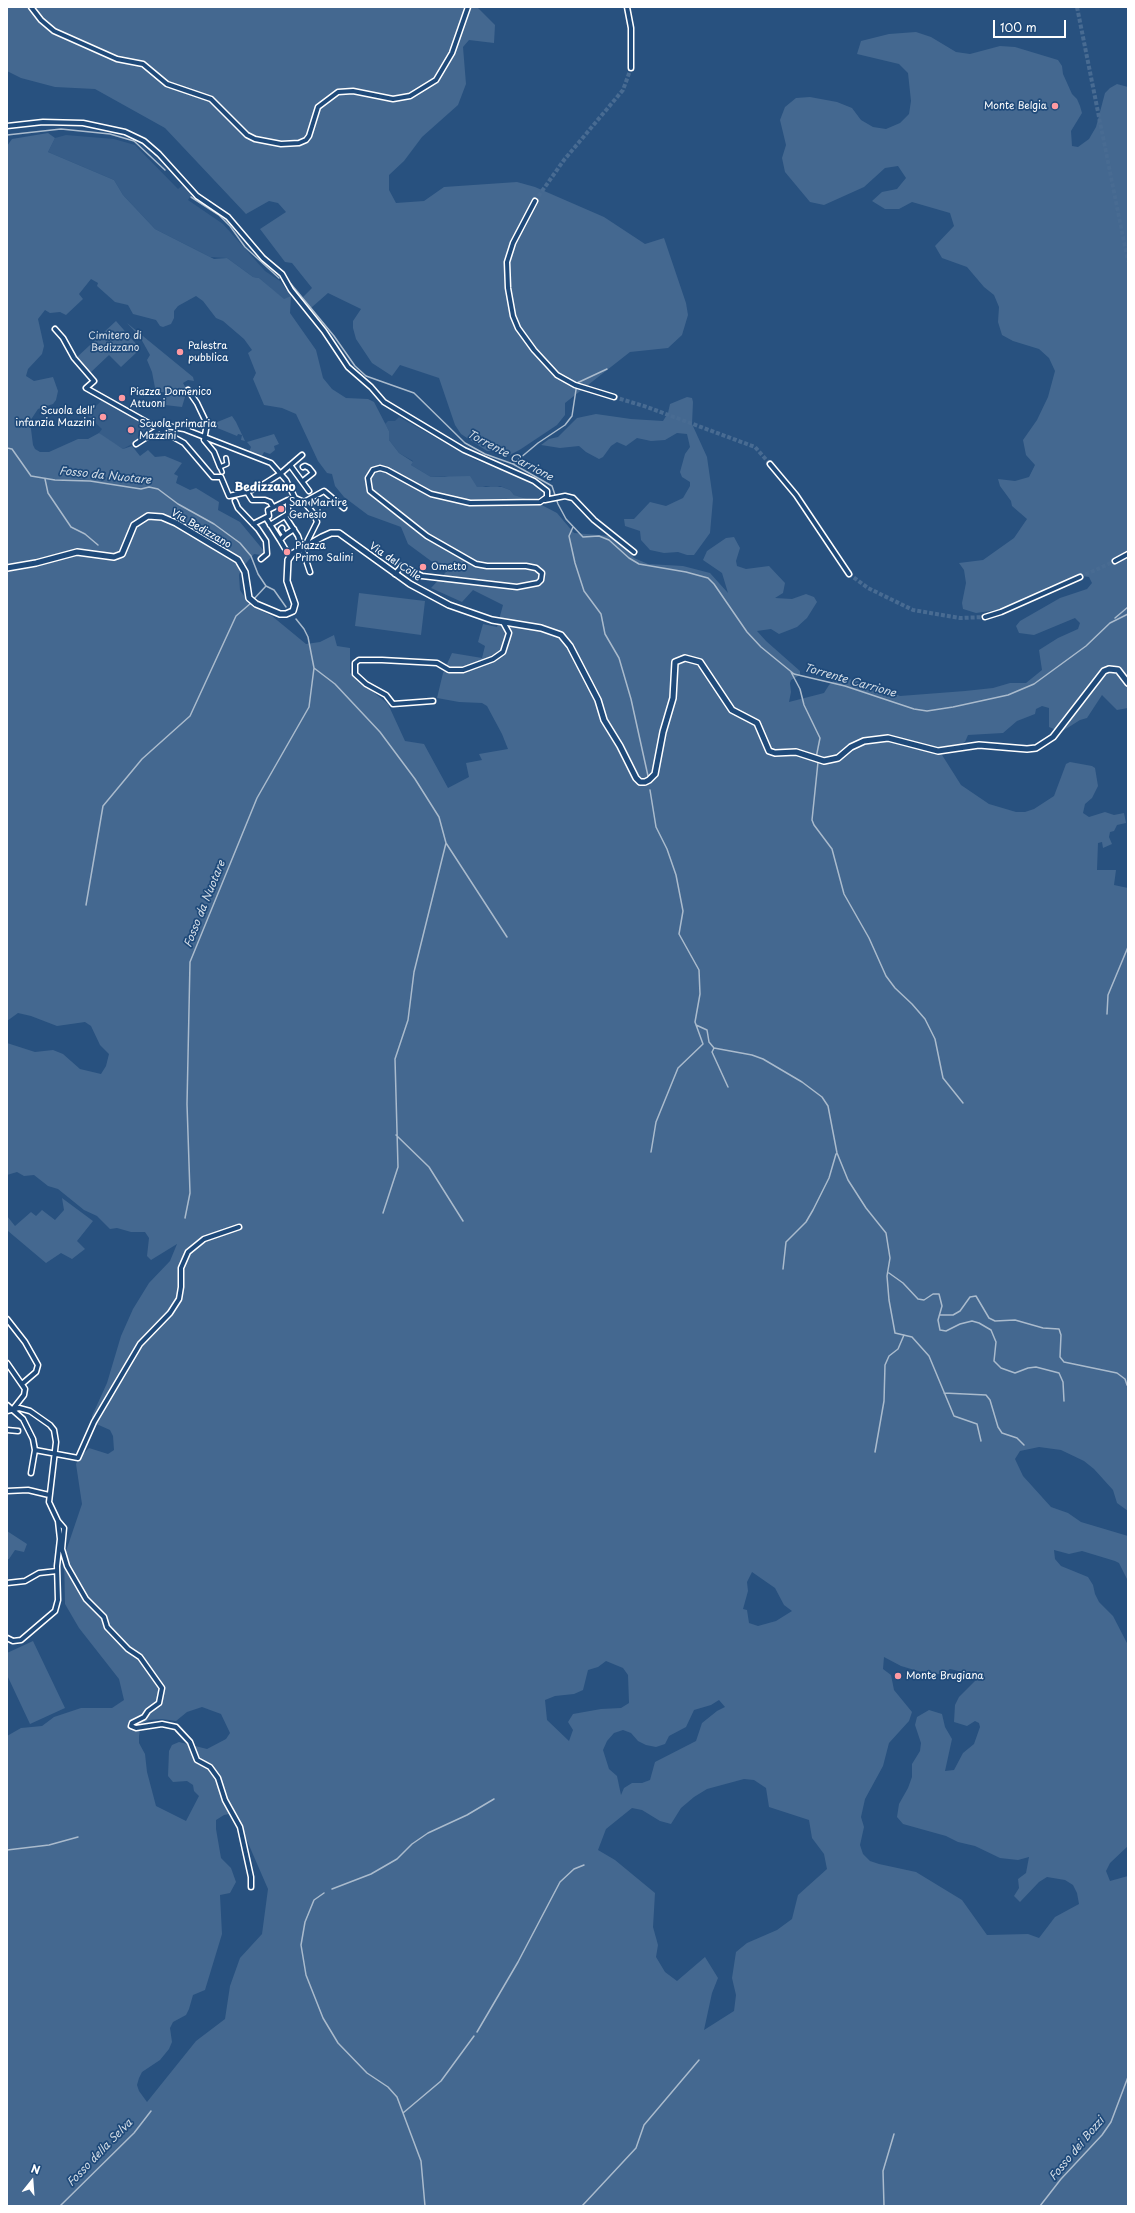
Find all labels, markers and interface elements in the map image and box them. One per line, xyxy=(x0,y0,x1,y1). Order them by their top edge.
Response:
scale bar xyxy=(995,12,1068,38)
text: 100 m xyxy=(1000,18,1037,36)
place label: Monte Belgia xyxy=(984,100,1047,112)
marker: Monte Belgia xyxy=(1050,101,1060,111)
park label: Cimitero di Bedizzano xyxy=(88,330,142,354)
place label: Palestra pubblica xyxy=(188,340,228,364)
marker: Palestra pubblica xyxy=(175,347,185,357)
place label: Piazza Domenico Attuoni xyxy=(130,386,212,410)
marker: Piazza Domenico Attuoni xyxy=(117,393,127,403)
place label: Scuola dell' infanzia Mazzini xyxy=(15,405,95,428)
marker: Scuola dell' infanzia Mazzini xyxy=(98,412,108,422)
place label: Scuola primaria Mazzini xyxy=(139,418,216,442)
marker: Scuola primaria Mazzini xyxy=(126,425,136,435)
water label: Torrente Carrione xyxy=(465,428,555,484)
water label: Fosso da Nuotare xyxy=(58,465,152,487)
district label: Bedizzano xyxy=(234,481,296,495)
place label: San Martire Genesio xyxy=(289,497,347,520)
marker: San Martire Genesio xyxy=(276,504,286,514)
street label: Via Bedizzano xyxy=(169,507,233,551)
place label: Piazza Primo Salini xyxy=(295,540,353,564)
street label: Via del Colle xyxy=(367,540,423,584)
marker: Piazza Primo Salini xyxy=(282,547,292,557)
place label: Ometto xyxy=(431,561,467,573)
marker: Ometto xyxy=(418,562,428,572)
water label: Torrente Carrione xyxy=(802,662,898,700)
water label: Fosso da Nuotare xyxy=(182,859,228,949)
place label: Monte Brugiana xyxy=(906,1670,984,1682)
marker: Monte Brugiana xyxy=(893,1671,903,1681)
water label: Fosso dei Bozzi xyxy=(1047,2115,1107,2183)
water label: Fosso della Selva xyxy=(65,2117,135,2189)
text: N xyxy=(29,2160,42,2178)
north arrow xyxy=(12,2161,52,2201)

